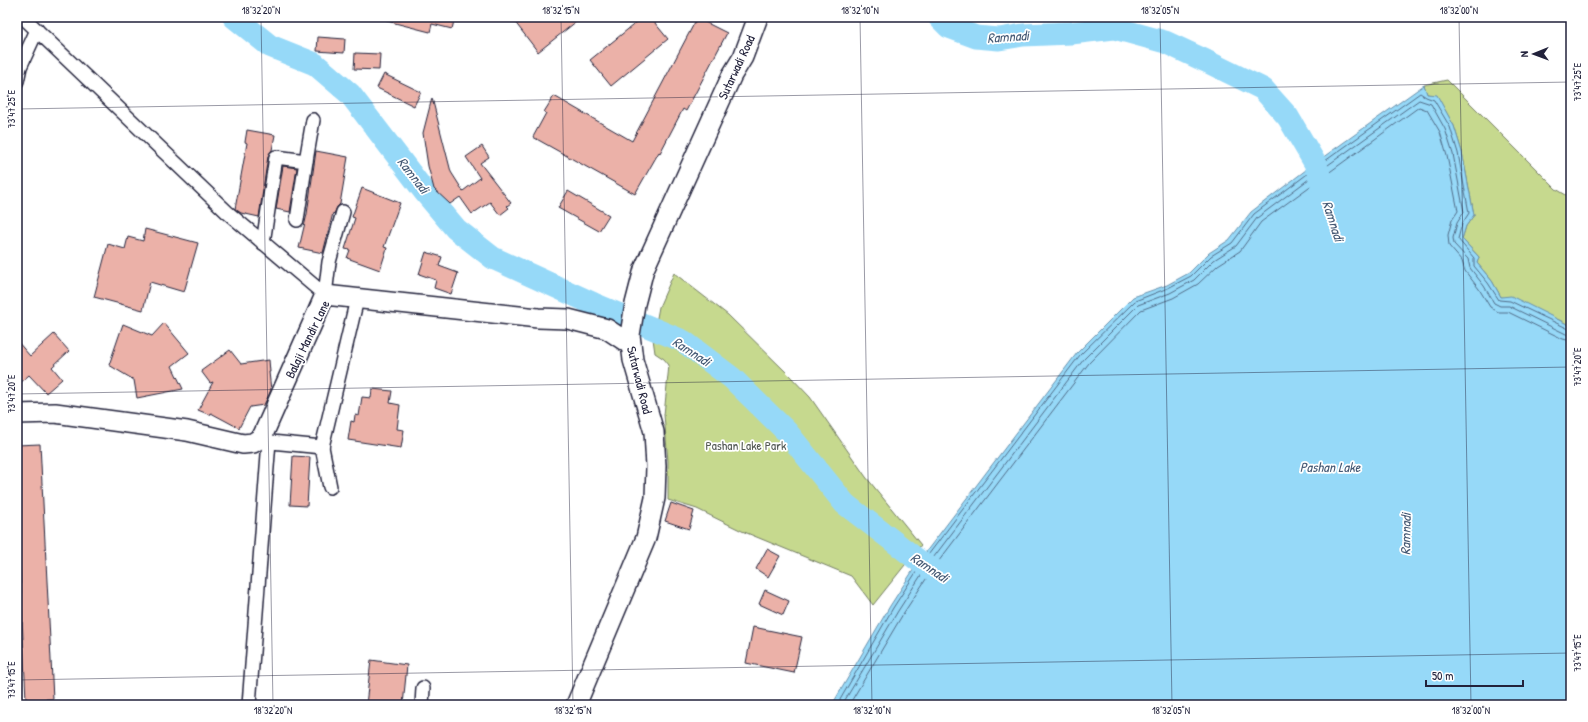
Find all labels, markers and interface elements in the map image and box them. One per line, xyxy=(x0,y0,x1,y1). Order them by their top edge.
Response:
text: 18°32'20"N xyxy=(242,4,280,17)
text: 18°32'15"N xyxy=(542,4,580,17)
text: 18°32'10"N xyxy=(841,4,879,17)
text: 18°32'05"N xyxy=(1141,4,1179,17)
text: 18°32'00"N xyxy=(1440,4,1478,17)
water label: Ramnadi xyxy=(986,25,1031,47)
street label: Sutarwadi Road xyxy=(713,32,759,102)
north arrow xyxy=(1514,34,1554,74)
text: N xyxy=(1517,51,1531,57)
text: 73°47'25"E xyxy=(1571,62,1584,101)
text: 73°47'25"E xyxy=(5,89,18,128)
water label: Ramnadi xyxy=(394,153,435,199)
water label: Ramnadi xyxy=(1319,198,1350,246)
street label: Balaji Mandir Lane xyxy=(280,297,334,381)
water label: Ramnadi xyxy=(669,332,716,371)
street label: Sutarwadi Road xyxy=(623,344,657,416)
text: 73°47'20"E xyxy=(1571,347,1584,386)
text: 73°47'20"E xyxy=(5,374,18,413)
park label: Pashan Lake Park xyxy=(705,436,787,454)
water label: Pashan Lake xyxy=(1300,457,1362,476)
water label: Ramnadi xyxy=(1395,511,1415,555)
water label: Ramnadi xyxy=(907,547,954,588)
text: 73°47'15"E xyxy=(1571,634,1584,672)
text: 73°47'15"E xyxy=(5,661,18,699)
scale bar xyxy=(1426,662,1523,688)
text: 50 m xyxy=(1432,667,1453,684)
text: 18°32'20"N xyxy=(254,704,292,717)
text: 18°32'15"N xyxy=(554,704,592,717)
text: 18°32'10"N xyxy=(853,704,891,717)
text: 18°32'05"N xyxy=(1152,704,1190,717)
text: 18°32'00"N xyxy=(1452,704,1490,717)

